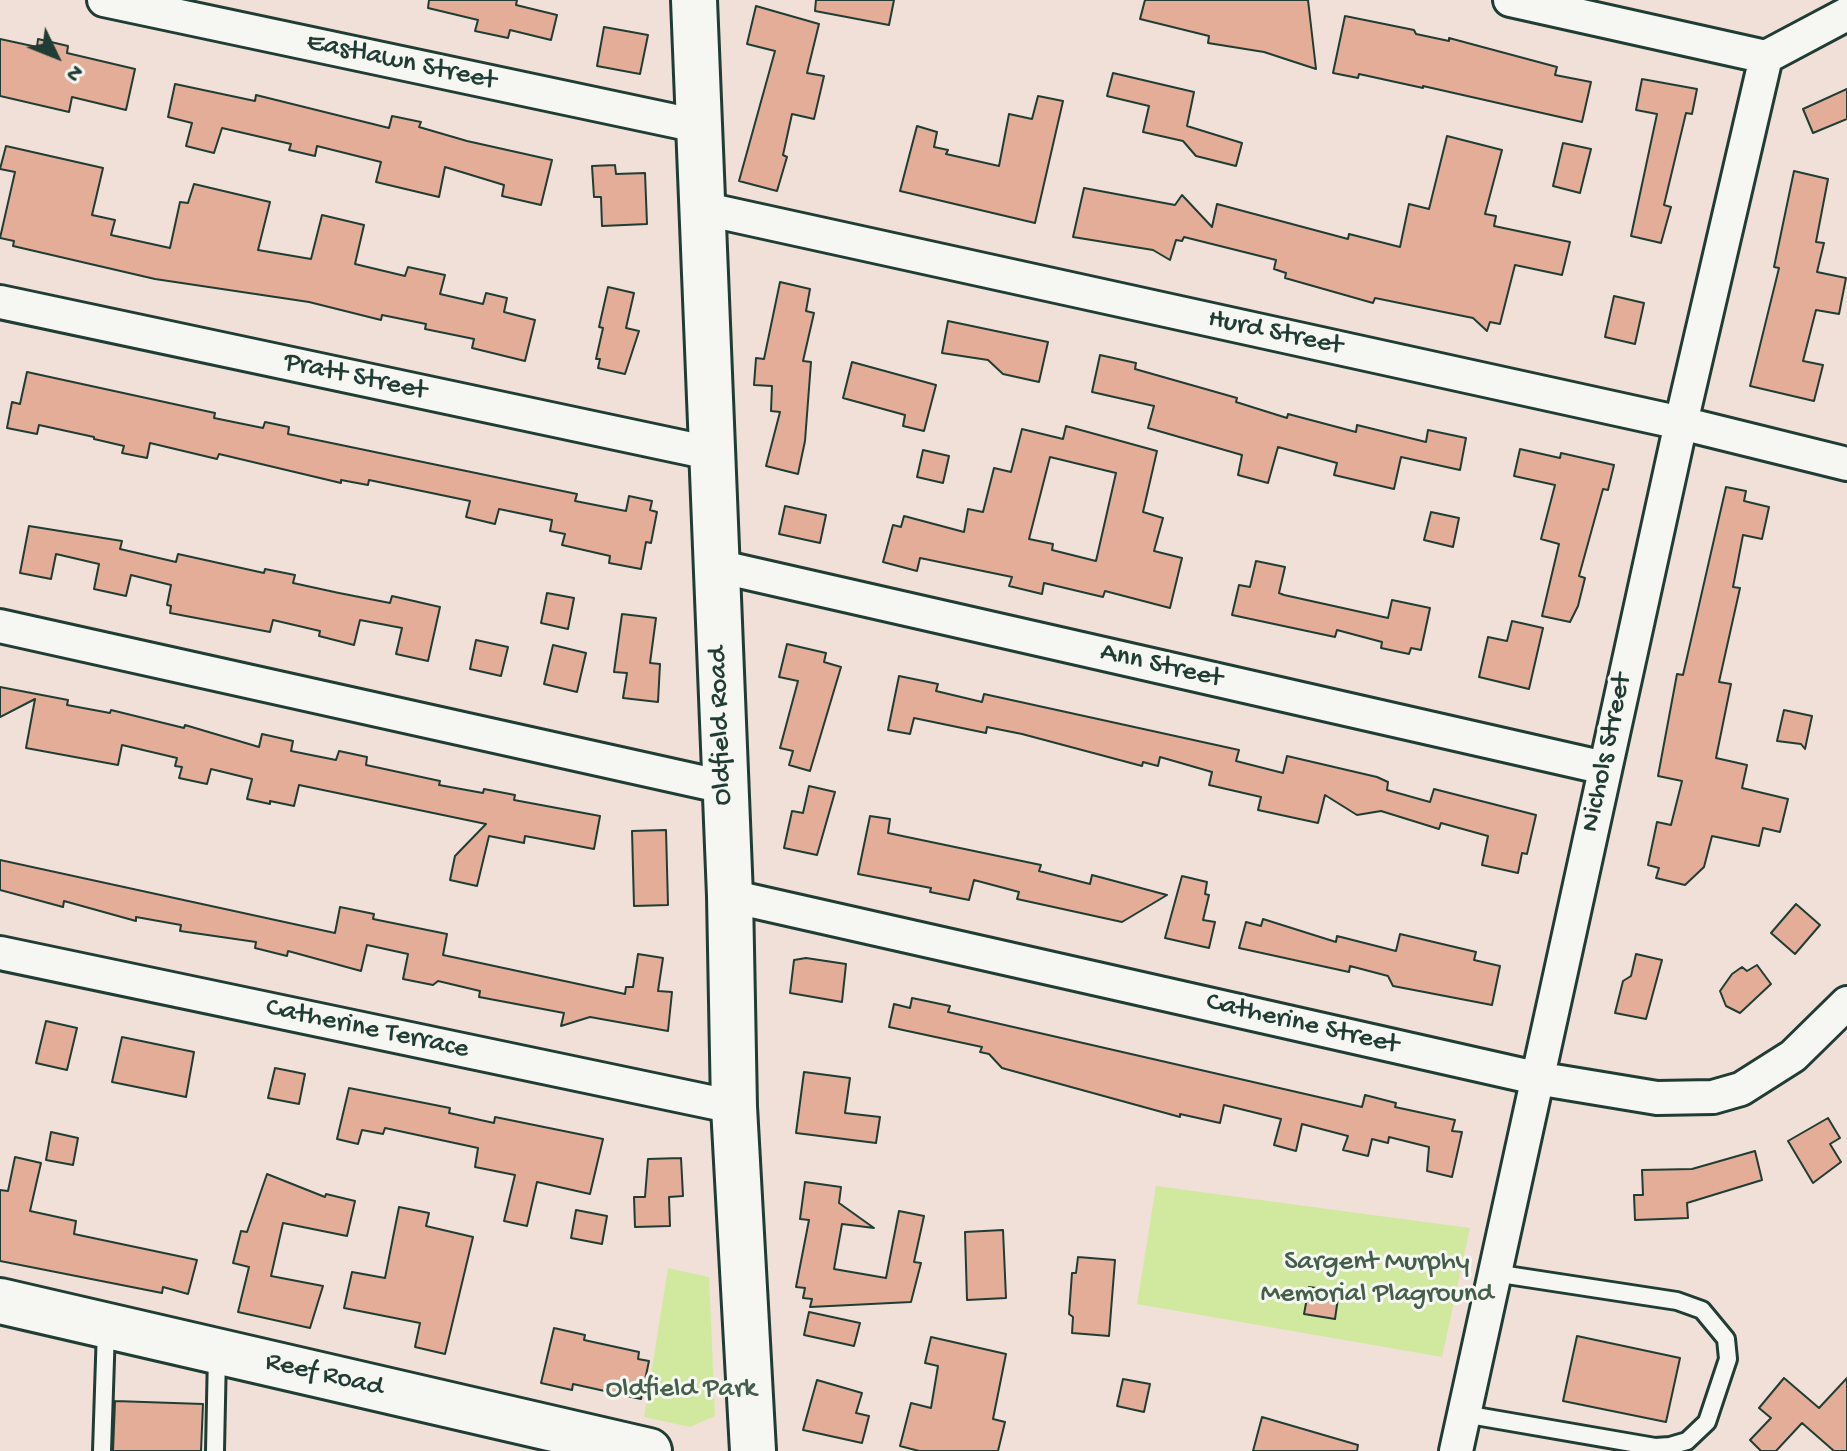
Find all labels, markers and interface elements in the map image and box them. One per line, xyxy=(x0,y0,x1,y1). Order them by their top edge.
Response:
north arrow xyxy=(16,16,96,96)
street label: Eastlawn Street xyxy=(303,27,499,99)
text: N xyxy=(59,58,88,86)
street label: Hurd Street xyxy=(1205,303,1345,365)
street label: Pratt Street xyxy=(281,346,429,410)
street label: Ann Street xyxy=(1097,637,1225,697)
street label: Oldfield Road xyxy=(702,646,742,806)
street label: Nichols Street xyxy=(1575,671,1641,835)
street label: Catherine Street xyxy=(1202,987,1402,1063)
street label: Catherine Terrace xyxy=(262,992,472,1068)
park label: Sargent Murphy Memorial Plaground xyxy=(1261,1247,1493,1313)
street label: Reef Road xyxy=(262,1346,386,1406)
park label: Oldfield Park xyxy=(605,1374,757,1408)

